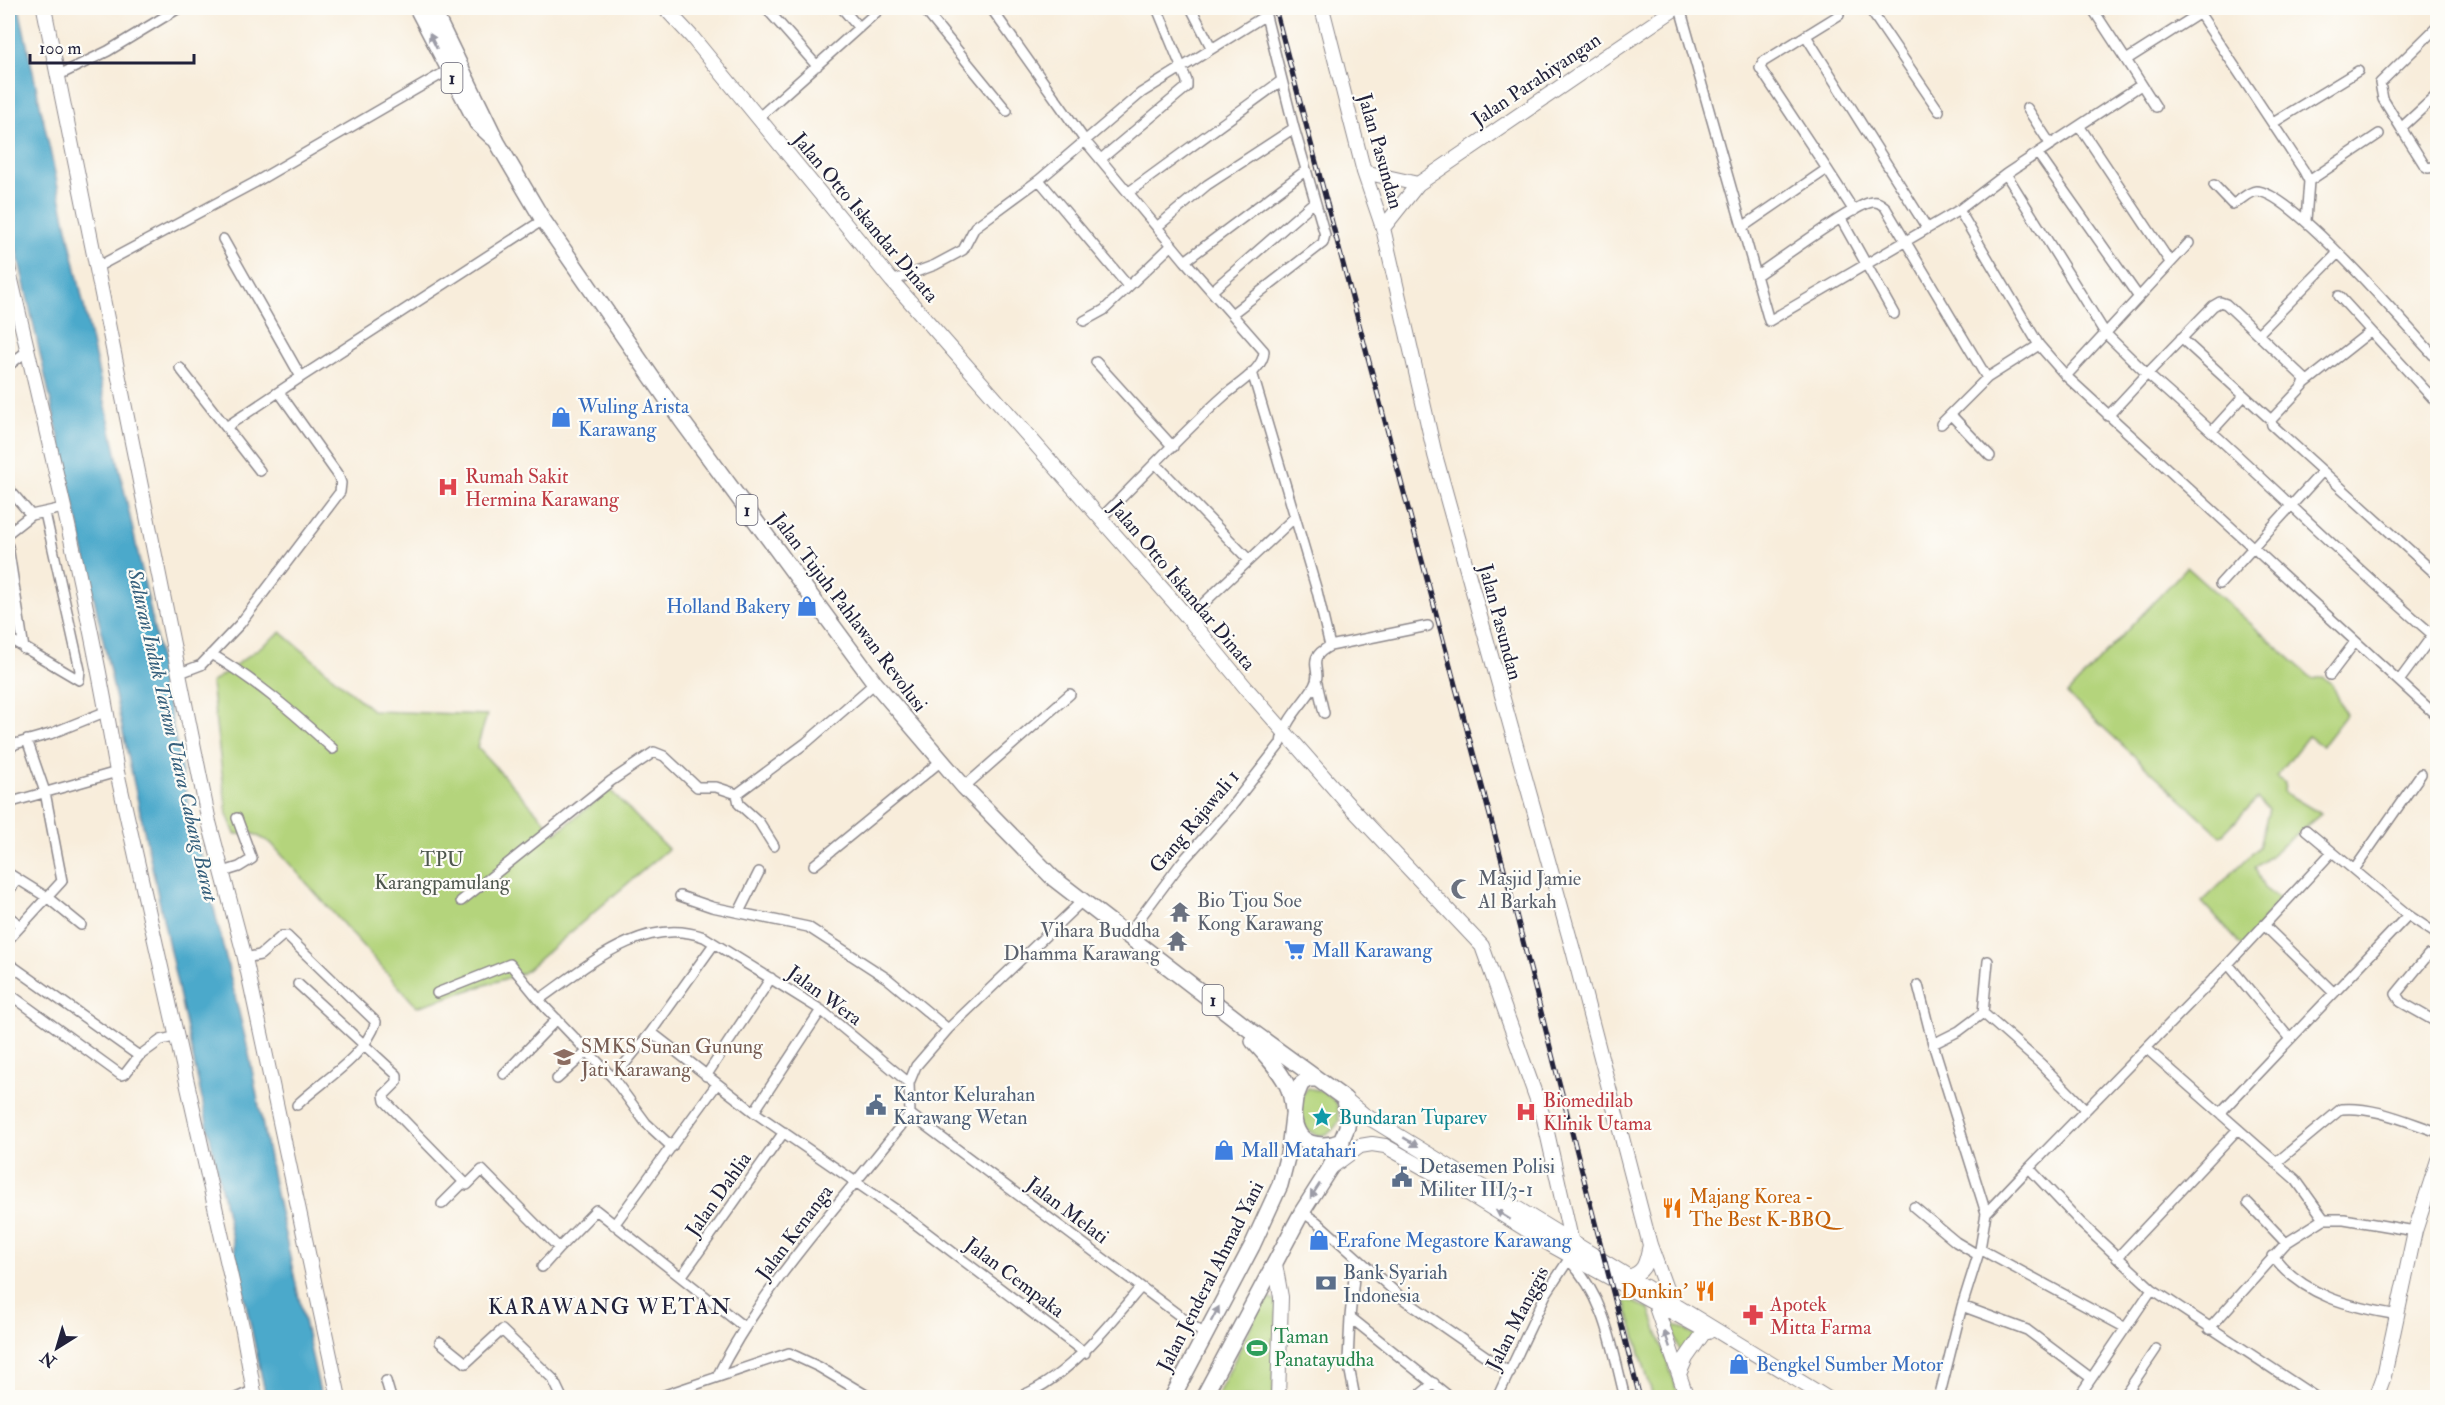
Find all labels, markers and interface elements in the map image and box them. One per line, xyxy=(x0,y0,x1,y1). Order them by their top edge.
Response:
scale bar xyxy=(30,27,194,65)
street label: Jalan Parahiyangan xyxy=(1466,27,1606,132)
one-way arrow xyxy=(428,32,437,49)
text: 100 m xyxy=(39,37,82,60)
road number: 1 xyxy=(442,63,462,93)
street label: Jalan Pasundan xyxy=(1352,90,1409,212)
street label: Jalan Otto Iskandar Dinata xyxy=(787,126,945,308)
place label: Wuling Arista Karawang xyxy=(577,394,690,442)
shop icon: Wuling Arista Karawang xyxy=(549,405,573,429)
place label: Rumah Sakit Hermina Karawang xyxy=(465,464,620,512)
hospital icon: Rumah Sakit Hermina Karawang xyxy=(436,475,460,499)
street label: Jalan Otto Iskandar Dinata xyxy=(1104,494,1262,676)
road number: 1 xyxy=(736,495,758,525)
street label: Jalan Tujuh Pahlawan Revolusi xyxy=(766,507,933,717)
street label: Jalan Pasundan xyxy=(1473,560,1528,683)
water label: Saluran Induk Tarum Utara Cabang Barat xyxy=(121,565,224,905)
place label: Holland Bakery xyxy=(666,594,791,619)
shop icon: Holland Bakery xyxy=(795,594,819,618)
street label: Gang Rajawali 1 xyxy=(1144,765,1245,878)
park label: TPU Karangpamulang xyxy=(374,847,511,896)
place label: Masjid Jamie Al Barkah xyxy=(1477,866,1581,914)
mosque icon: Masjid Jamie Al Barkah xyxy=(1449,877,1473,901)
place label: Bio Tjou Soe Kong Karawang xyxy=(1197,888,1324,936)
temple icon: Bio Tjou Soe Kong Karawang xyxy=(1168,900,1192,924)
place label: Vihara Buddha Dhamma Karawang xyxy=(1003,918,1161,966)
temple icon: Vihara Buddha Dhamma Karawang xyxy=(1165,929,1189,953)
supermarket icon: Mall Karawang xyxy=(1283,938,1307,962)
place label: Mall Karawang xyxy=(1312,938,1433,963)
street label: Jalan Wera xyxy=(782,959,868,1031)
road number: 1 xyxy=(1202,985,1224,1015)
place label: SMKS Sunan Gunung Jati Karawang xyxy=(580,1034,764,1082)
school or university icon: SMKS Sunan Gunung Jati Karawang xyxy=(552,1045,576,1069)
place label: Kantor Kelurahan Karawang Wetan xyxy=(893,1082,1035,1130)
place label: Biomedilab Klinik Utama xyxy=(1543,1088,1652,1136)
public building icon: Kantor Kelurahan Karawang Wetan xyxy=(864,1093,888,1117)
hospital icon: Biomedilab Klinik Utama xyxy=(1514,1100,1538,1124)
place icon: Bundaran Tuparev xyxy=(1310,1105,1334,1129)
place label: Bundaran Tuparev xyxy=(1339,1105,1487,1131)
one-way arrow xyxy=(1403,1137,1419,1148)
shop icon: Mall Matahari xyxy=(1212,1138,1236,1162)
place label: Mall Matahari xyxy=(1241,1138,1357,1163)
street label: Jalan Dahlia xyxy=(680,1147,757,1242)
place label: Detasemen Polisi Militer III/3-1 xyxy=(1419,1154,1555,1202)
public building icon: Detasemen Polisi Militer III/3-1 xyxy=(1390,1165,1414,1189)
street label: Jalan Melati xyxy=(1021,1171,1114,1249)
street label: Jalan Jenderal Ahmad Yani xyxy=(1151,1177,1269,1376)
street label: Jalan Kenanga xyxy=(750,1179,839,1286)
one-way arrow xyxy=(1310,1183,1321,1199)
place label: Majang Korea - The Best K-BBQ xyxy=(1689,1184,1844,1232)
restaurant icon: Majang Korea - The Best K-BBQ xyxy=(1660,1196,1684,1220)
one-way arrow xyxy=(1495,1210,1511,1221)
shop icon: Erafone Megastore Karawang xyxy=(1307,1228,1331,1252)
place label: Erafone Megastore Karawang xyxy=(1336,1228,1573,1253)
street label: Jalan Cempaka xyxy=(959,1231,1070,1324)
place label: Bank Syariah Indonesia xyxy=(1343,1260,1448,1308)
street label: Jalan Manggis xyxy=(1480,1262,1554,1375)
bank icon: Bank Syariah Indonesia xyxy=(1314,1271,1338,1295)
place label: Dunkin' xyxy=(1621,1279,1688,1304)
restaurant icon: Dunkin' xyxy=(1693,1279,1717,1303)
place label: Apotek Mitta Farma xyxy=(1769,1292,1872,1340)
district label: KARAWANG WETAN xyxy=(488,1293,732,1321)
pharmacy icon: Apotek Mitta Farma xyxy=(1741,1303,1765,1327)
one-way arrow xyxy=(1210,1305,1220,1322)
north arrow xyxy=(27,1318,87,1378)
place label: Taman Panatayudha xyxy=(1274,1324,1375,1372)
one-way arrow xyxy=(1662,1330,1672,1348)
sports icon: Taman Panatayudha xyxy=(1245,1336,1269,1360)
text: N xyxy=(36,1346,61,1372)
shop icon: Bengkel Sumber Motor xyxy=(1727,1352,1751,1376)
place label: Bengkel Sumber Motor xyxy=(1756,1352,1944,1377)

